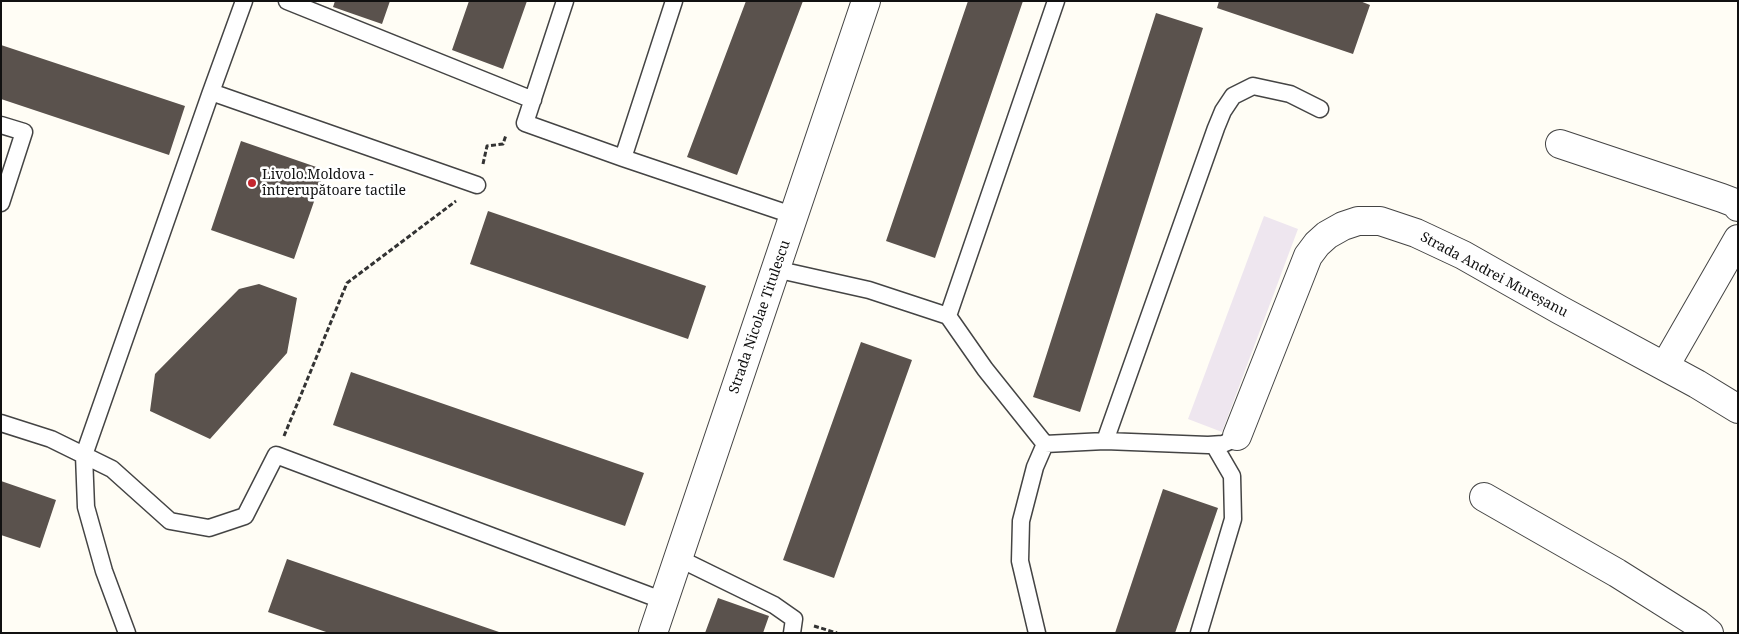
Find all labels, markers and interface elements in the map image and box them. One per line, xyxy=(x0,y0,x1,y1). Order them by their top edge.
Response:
place label: Livolo.Moldova - întrerupătoare tactile xyxy=(262,167,406,200)
marker: Livolo.Moldova - întrerupătoare tactile xyxy=(246,177,258,189)
street label: Strada Andrei Mureșanu xyxy=(1417,229,1571,321)
street label: Strada Nicolae Titulescu xyxy=(726,238,794,396)

